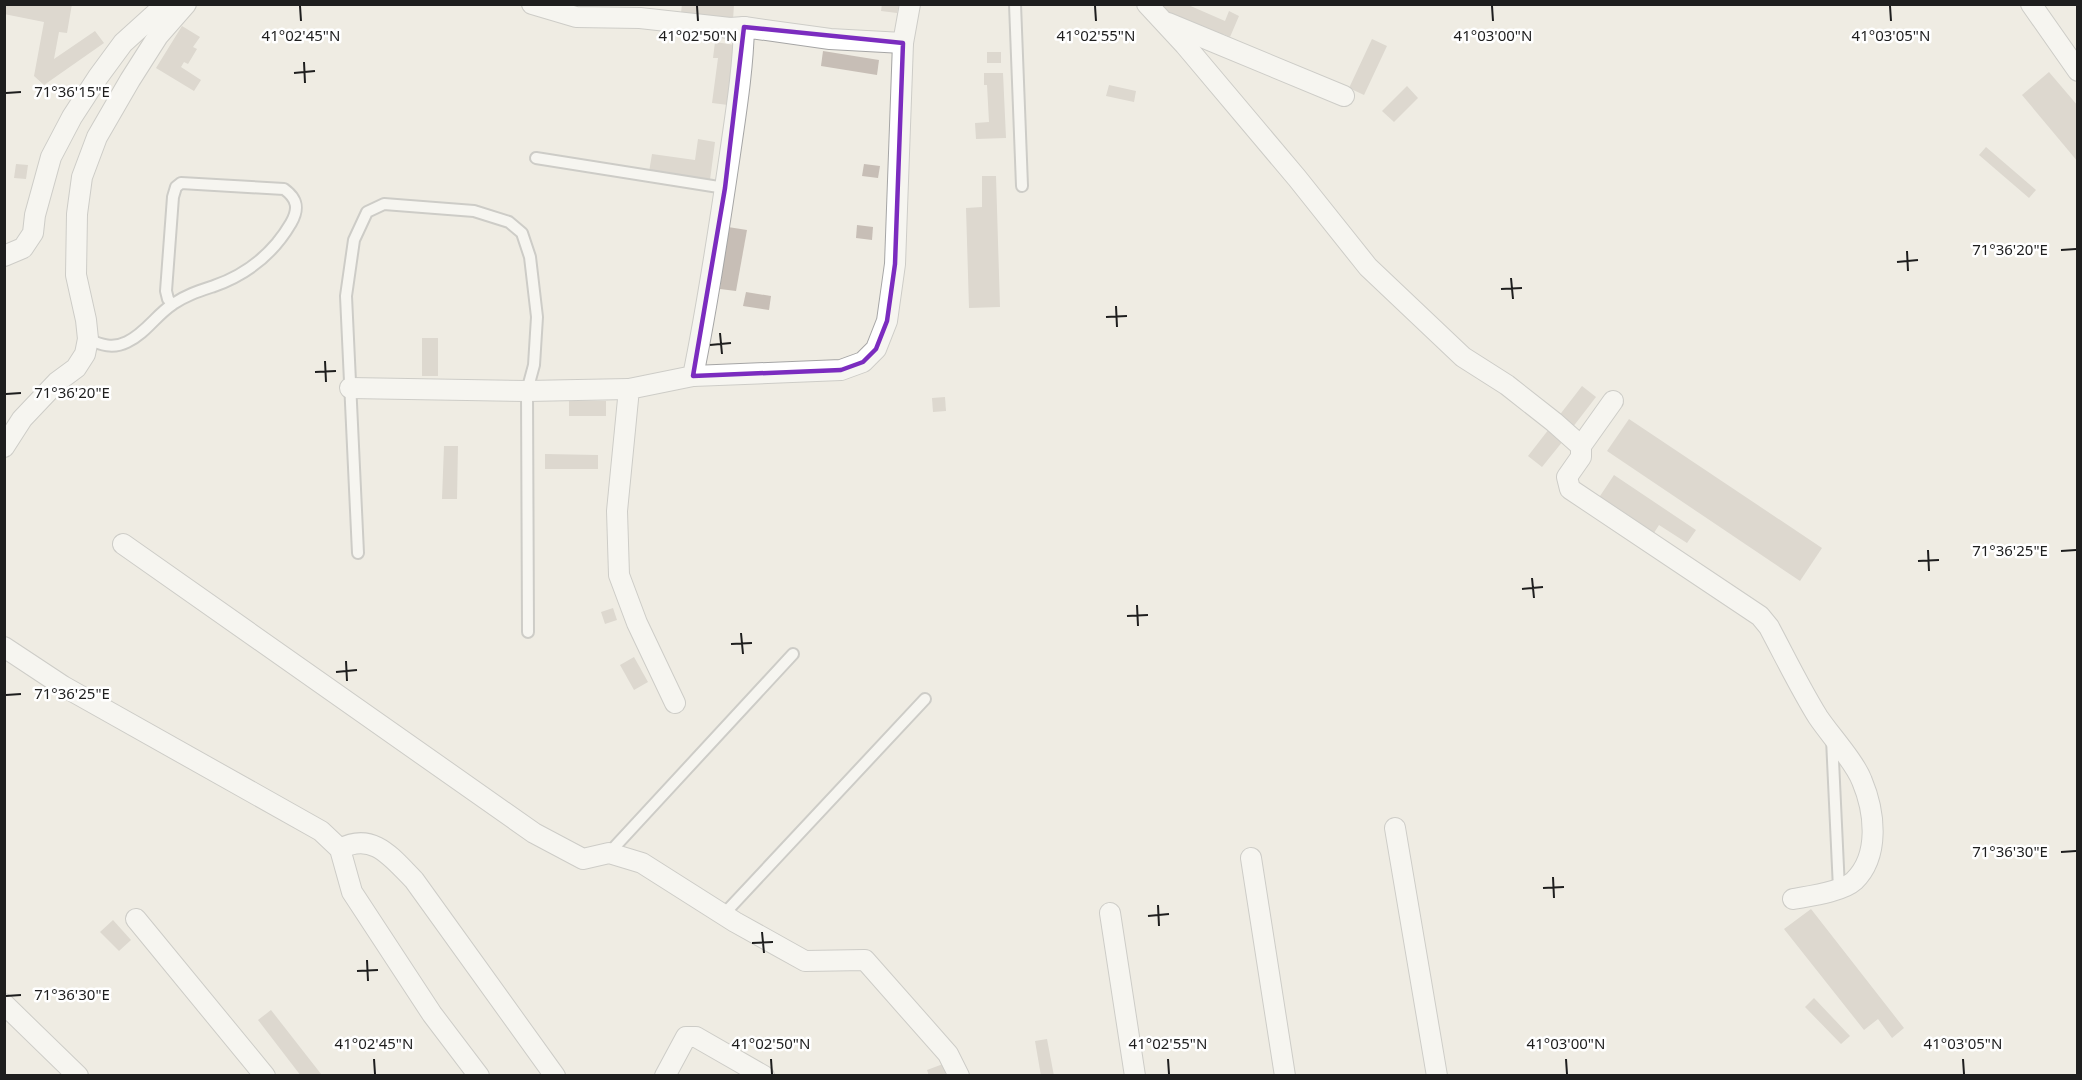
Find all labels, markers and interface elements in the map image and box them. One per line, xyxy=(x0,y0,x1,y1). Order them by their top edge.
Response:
text: 41°02'45"N xyxy=(262,25,340,45)
text: 41°02'50"N xyxy=(659,25,737,45)
text: 41°02'55"N xyxy=(1057,25,1135,45)
text: 41°03'00"N xyxy=(1454,25,1532,45)
text: 41°03'05"N xyxy=(1852,25,1930,45)
text: 71°36'15"E xyxy=(34,81,110,101)
text: 71°36'20"E xyxy=(1972,239,2048,259)
text: 71°36'20"E xyxy=(34,382,110,402)
text: 71°36'25"E xyxy=(1972,540,2048,560)
text: 71°36'25"E xyxy=(34,683,110,703)
text: 71°36'30"E xyxy=(1972,841,2048,861)
text: 71°36'30"E xyxy=(34,984,110,1004)
text: 41°02'45"N xyxy=(335,1033,413,1053)
text: 41°02'50"N xyxy=(732,1033,810,1053)
text: 41°02'55"N xyxy=(1129,1033,1207,1053)
text: 41°03'00"N xyxy=(1527,1033,1605,1053)
text: 41°03'05"N xyxy=(1924,1033,2002,1053)

